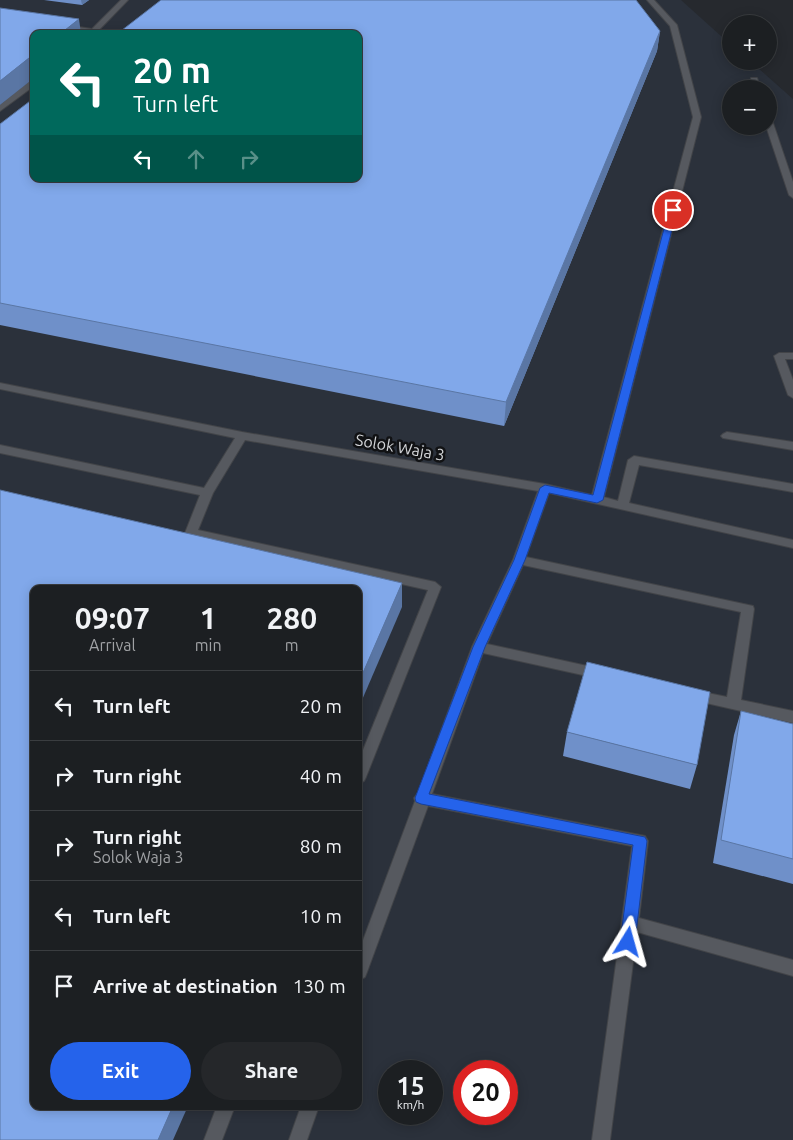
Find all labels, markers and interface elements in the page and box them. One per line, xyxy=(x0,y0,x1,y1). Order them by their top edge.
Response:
map controls xyxy=(722,15,777,135)
button: + xyxy=(722,15,777,70)
icon: left xyxy=(50,50,115,115)
text: 20 m xyxy=(133,50,211,90)
button: − xyxy=(722,80,777,135)
text: Turn left xyxy=(133,91,218,116)
icon: left xyxy=(129,145,157,173)
icon: ahead xyxy=(182,145,210,173)
icon: right xyxy=(235,145,263,173)
pin xyxy=(652,189,694,231)
icon: arrive xyxy=(659,196,687,224)
street label: Solok Waja 3 xyxy=(354,430,446,464)
text: 09:07 xyxy=(75,601,150,635)
text: 1 xyxy=(200,601,217,635)
text: 280 xyxy=(266,601,317,635)
text: Arrival xyxy=(89,636,136,654)
text: min xyxy=(195,636,222,654)
text: m xyxy=(285,636,299,654)
icon: left xyxy=(50,692,78,720)
text: Turn left xyxy=(93,695,171,717)
text: 20 m xyxy=(300,695,342,717)
icon: right xyxy=(50,762,78,790)
text: Turn right xyxy=(93,765,181,787)
text: 40 m xyxy=(300,765,342,787)
text: Turn right xyxy=(93,826,181,848)
icon: right xyxy=(50,832,78,860)
text: 80 m xyxy=(300,835,342,857)
text: Solok Waja 3 xyxy=(93,848,184,866)
icon: left xyxy=(50,902,78,930)
text: Turn left xyxy=(93,905,171,927)
text: 10 m xyxy=(300,905,342,927)
position arrow xyxy=(601,915,653,967)
icon: arrive xyxy=(50,972,78,1000)
text: Arrive at destination xyxy=(93,975,278,997)
text: 130 m xyxy=(293,975,346,997)
button: Exit xyxy=(50,1042,191,1100)
button: Share xyxy=(201,1042,342,1100)
speed limit sign: 20 xyxy=(453,1060,518,1125)
text: 15 xyxy=(396,1072,425,1100)
text: km/h xyxy=(397,1098,424,1111)

